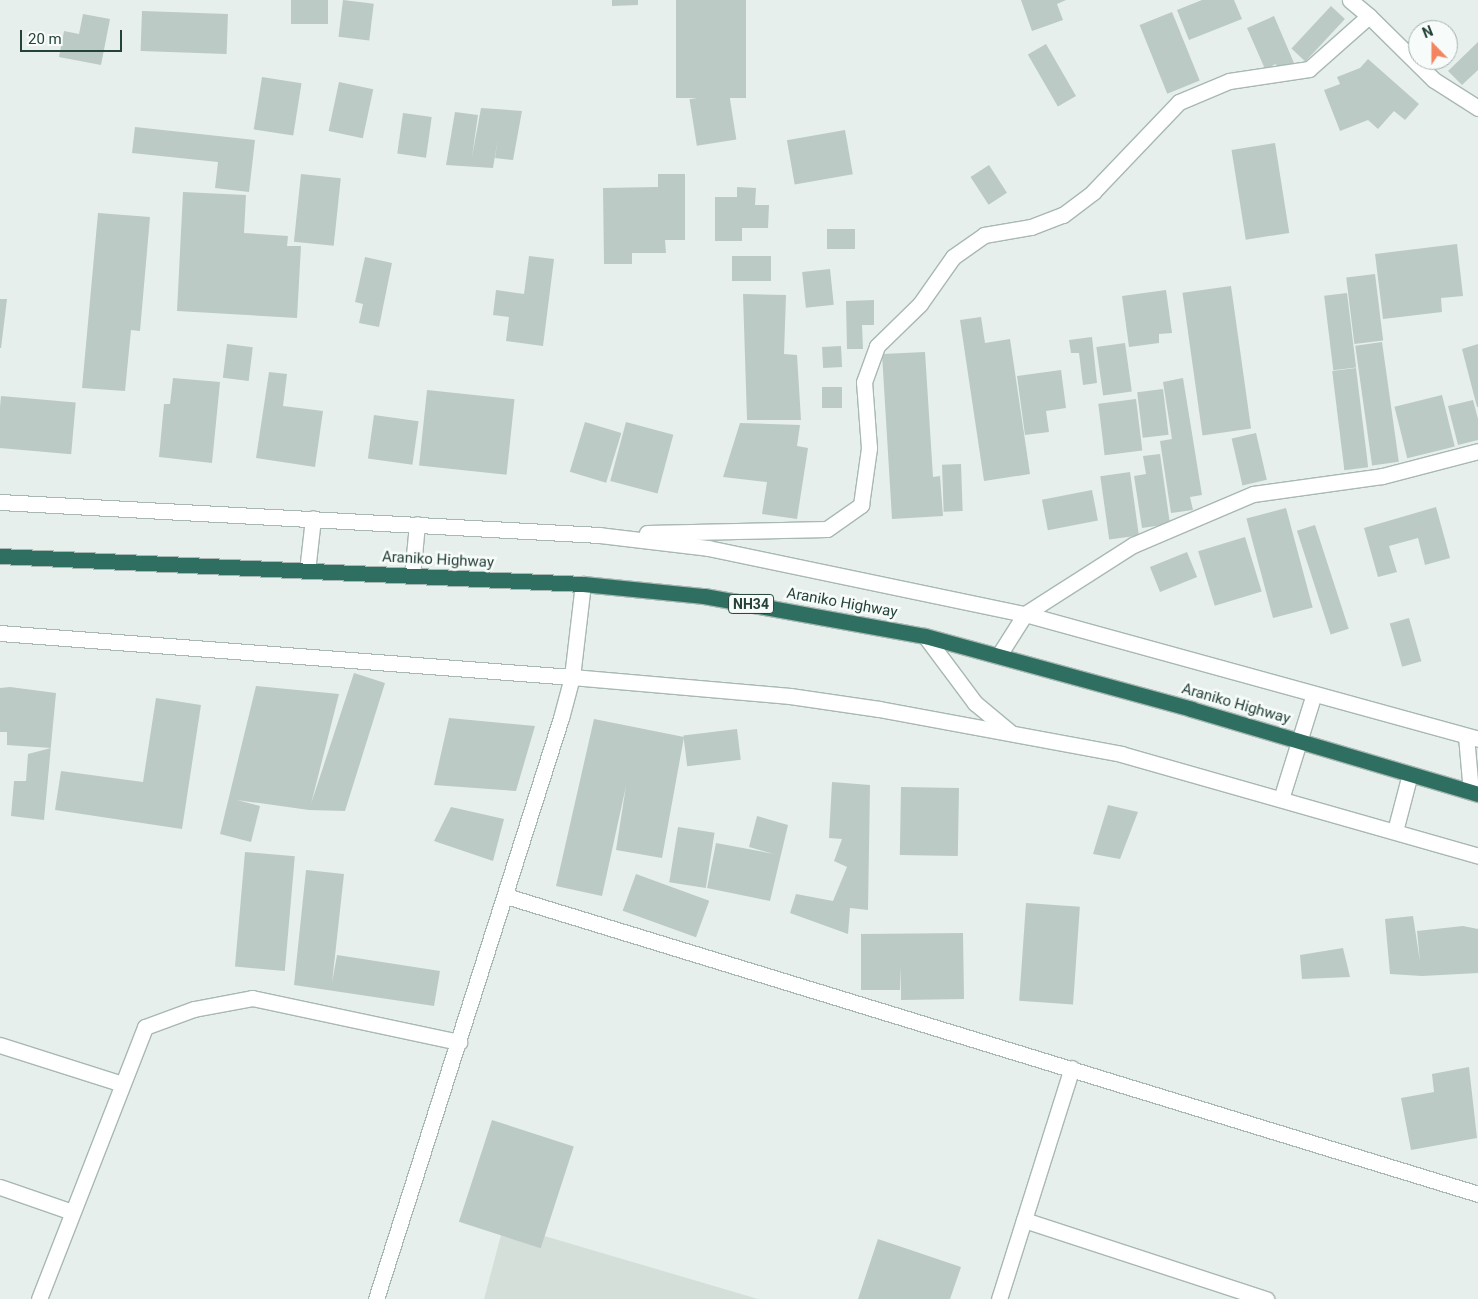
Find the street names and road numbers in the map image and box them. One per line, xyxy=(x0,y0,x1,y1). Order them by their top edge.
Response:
street label: Araniko Highway xyxy=(382,548,494,572)
street label: Araniko Highway xyxy=(785,584,899,622)
road number: NH34 xyxy=(727,592,775,616)
street label: Araniko Highway xyxy=(1180,680,1292,728)

